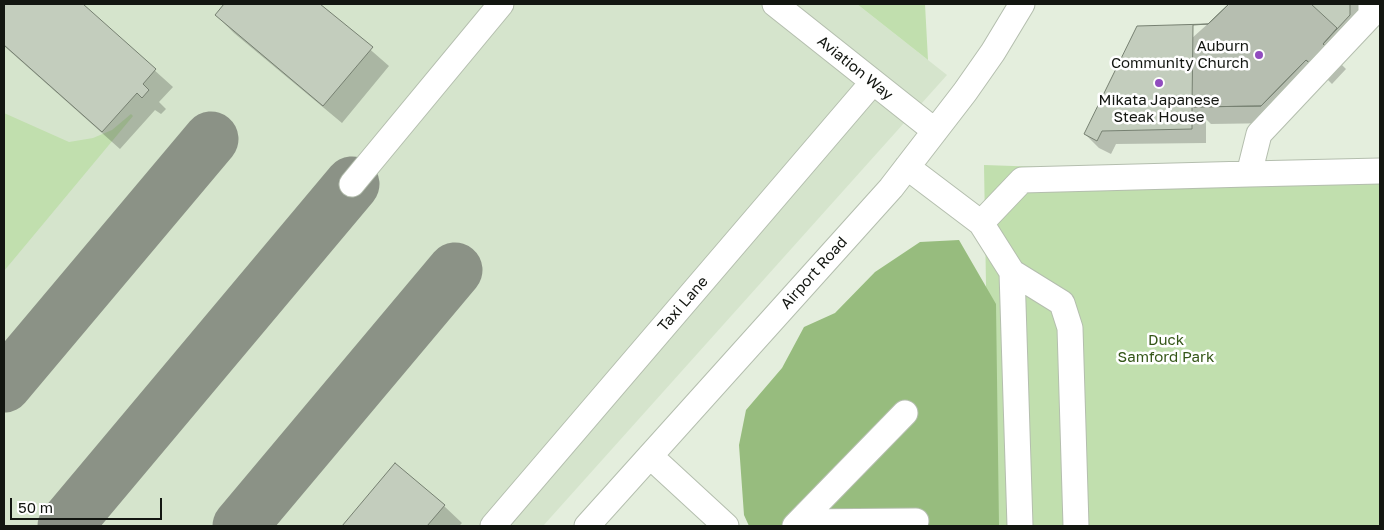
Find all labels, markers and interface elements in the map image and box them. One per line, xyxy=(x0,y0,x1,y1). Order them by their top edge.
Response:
street label: Aviation Way xyxy=(813,32,897,104)
place label: Auburn Community Church xyxy=(1111,37,1249,72)
marker: Auburn Community Church xyxy=(1253,49,1265,61)
marker: Mikata Japanese Steak House xyxy=(1153,77,1165,89)
place label: Mikata Japanese Steak House xyxy=(1099,91,1219,126)
street label: Airport Road xyxy=(777,233,851,313)
street label: Taxi Lane xyxy=(654,273,712,335)
park label: Duck Samford Park xyxy=(1118,331,1214,366)
scale bar xyxy=(12,488,165,520)
text: 50 m xyxy=(18,498,53,516)

